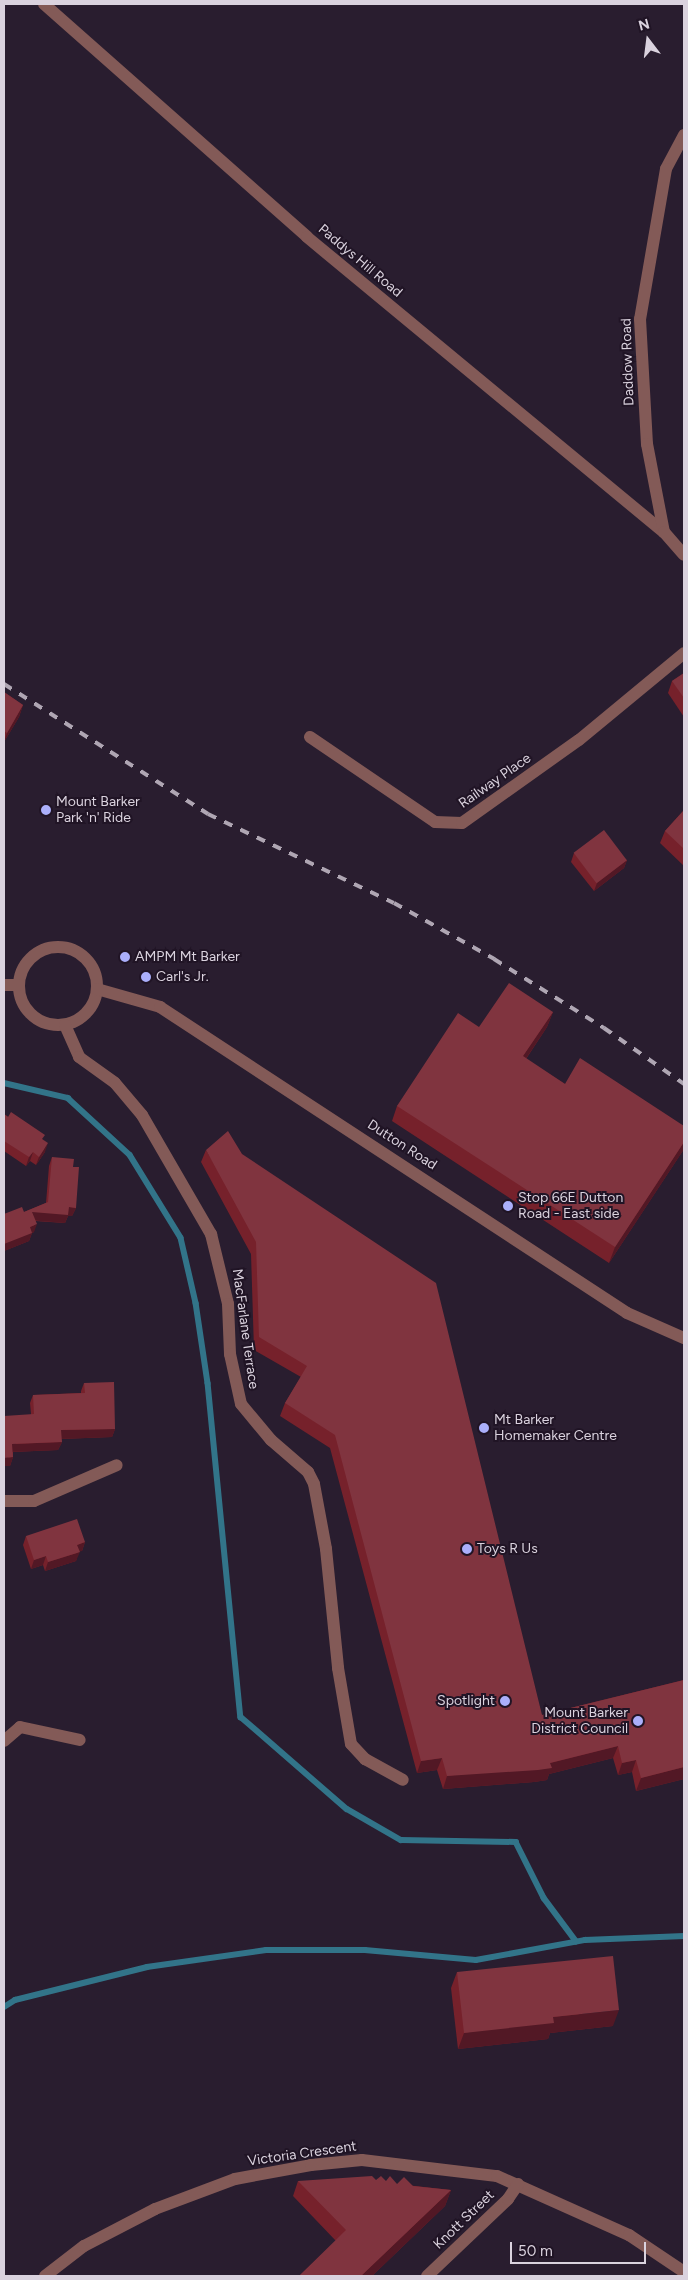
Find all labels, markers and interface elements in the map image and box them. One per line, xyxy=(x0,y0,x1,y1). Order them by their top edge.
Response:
north arrow xyxy=(623,15,673,65)
text: N xyxy=(637,15,651,35)
street label: Paddys Hill Road xyxy=(315,221,405,301)
street label: Daddow Road xyxy=(618,318,638,406)
street label: Railway Place xyxy=(456,750,534,812)
place label: Mount Barker Park 'n' Ride xyxy=(56,794,140,826)
marker: Mount Barker Park 'n' Ride xyxy=(40,804,52,816)
place label: AMPM Mt Barker xyxy=(135,949,240,965)
marker: AMPM Mt Barker xyxy=(119,951,131,963)
place label: Carl's Jr. xyxy=(156,969,209,985)
marker: Carl's Jr. xyxy=(140,971,152,983)
street label: Dutton Road xyxy=(364,1116,440,1174)
place label: Stop 66E Dutton Road - East side xyxy=(518,1190,623,1222)
marker: Stop 66E Dutton Road - East side xyxy=(502,1200,514,1212)
street label: MacFarlane Terrace xyxy=(228,1268,262,1390)
place label: Mt Barker Homemaker Centre xyxy=(494,1412,617,1444)
marker: Mt Barker Homemaker Centre xyxy=(478,1422,490,1434)
place label: Toys R Us xyxy=(477,1541,538,1557)
marker: Toys R Us xyxy=(461,1543,473,1555)
place label: Spotlight xyxy=(437,1693,495,1709)
marker: Spotlight xyxy=(499,1695,511,1707)
place label: Mount Barker District Council xyxy=(531,1705,628,1738)
marker: Mount Barker District Council xyxy=(632,1715,644,1727)
street label: Victoria Crescent xyxy=(246,2138,358,2170)
street label: Knott Street xyxy=(430,2187,498,2253)
scale bar xyxy=(513,2232,649,2264)
text: 50 m xyxy=(518,2242,553,2260)

